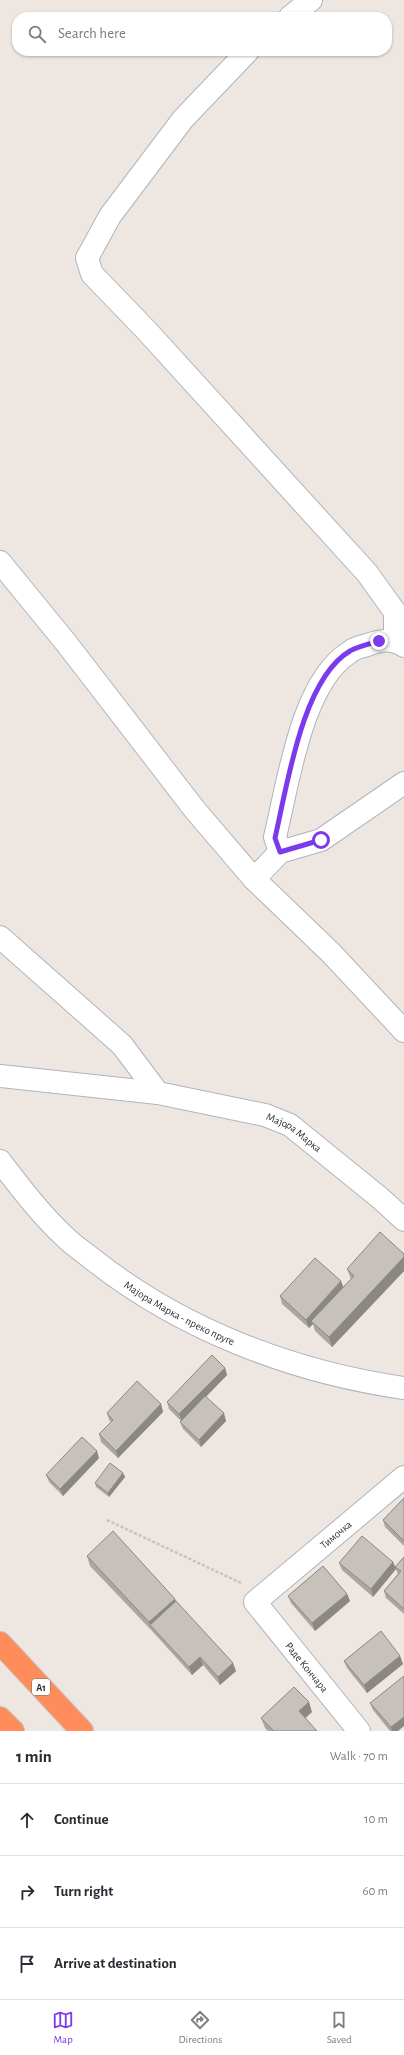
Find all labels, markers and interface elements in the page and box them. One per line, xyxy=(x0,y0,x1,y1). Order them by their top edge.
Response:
search box xyxy=(12,12,392,56)
icon: search xyxy=(26,23,48,45)
text: Search here xyxy=(58,26,126,41)
route end xyxy=(370,632,388,650)
route start xyxy=(312,831,330,849)
street label: Мајора Марка xyxy=(264,1111,323,1154)
street label: Мајора Марка - преко пруге xyxy=(122,1279,236,1347)
street label: Тимочка xyxy=(318,1519,354,1551)
street label: Раде Кончара xyxy=(283,1640,330,1694)
road number: A1 xyxy=(32,1679,50,1695)
text: 1 min xyxy=(16,1748,52,1765)
text: Walk · 70 m xyxy=(330,1750,388,1763)
icon: ahead xyxy=(16,1809,38,1831)
text: Continue xyxy=(54,1812,109,1827)
text: 10 m xyxy=(364,1813,388,1826)
icon: right xyxy=(16,1881,38,1903)
text: Turn right xyxy=(54,1884,113,1899)
text: 60 m xyxy=(362,1885,388,1898)
icon: arrive xyxy=(16,1953,38,1975)
text: Arrive at destination xyxy=(54,1956,177,1971)
tab: Map xyxy=(52,2009,74,2046)
tab: Directions xyxy=(178,2009,222,2046)
tab: Saved xyxy=(327,2009,352,2046)

